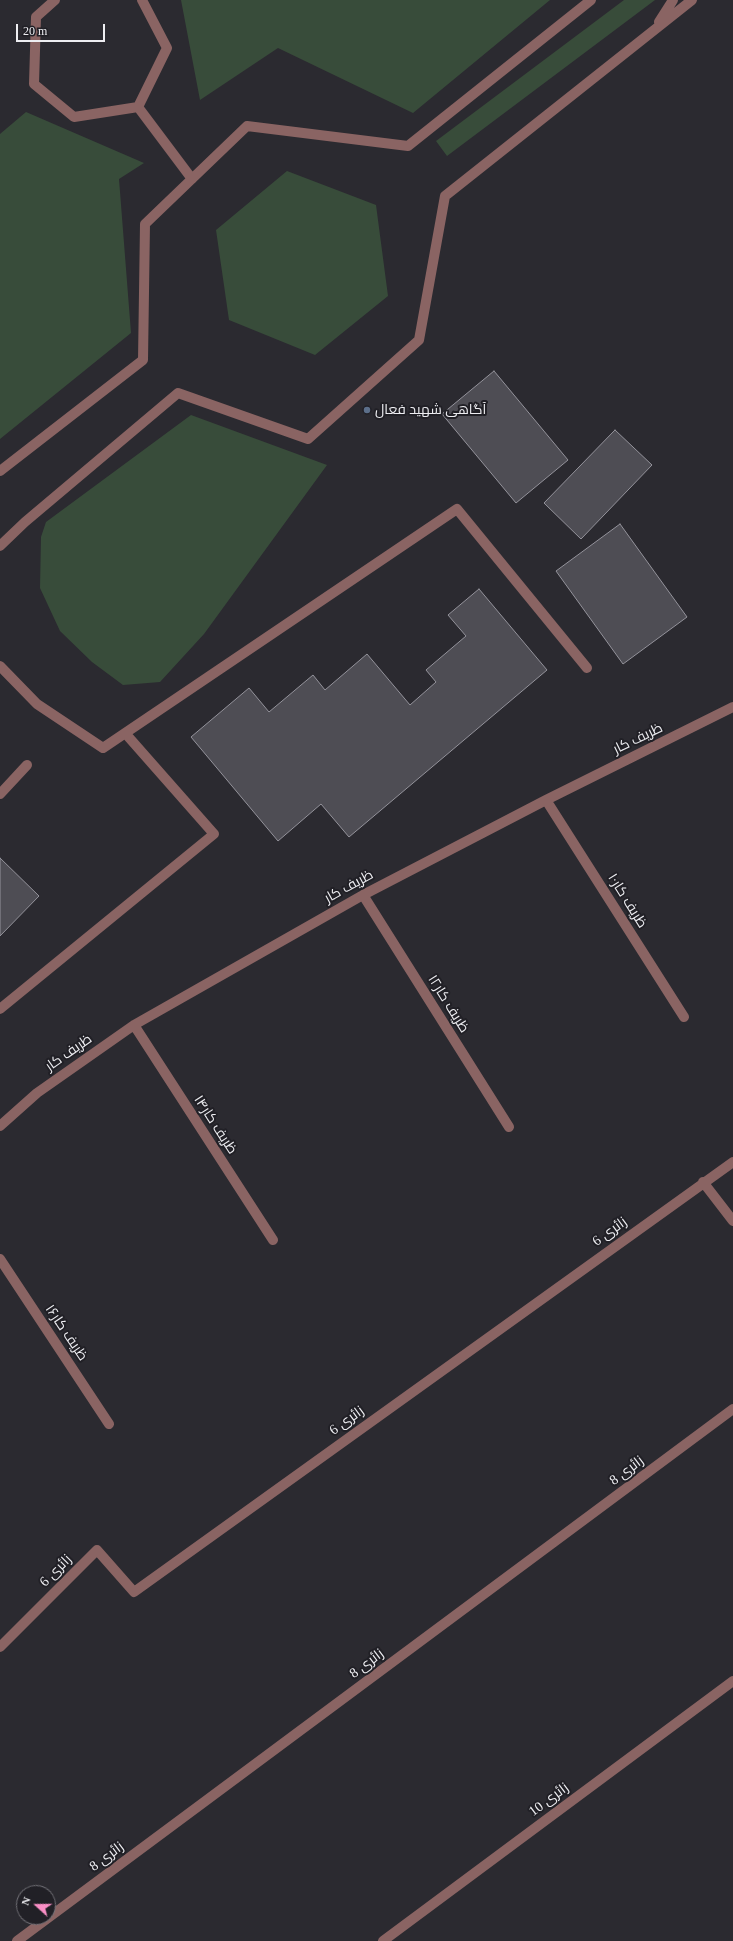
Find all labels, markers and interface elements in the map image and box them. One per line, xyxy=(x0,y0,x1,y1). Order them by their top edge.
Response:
scale bar xyxy=(18,16,107,42)
text: 20 m xyxy=(23,24,47,38)
place label: آگاهی شهید فعال xyxy=(375,402,486,418)
marker: آگاهی شهید فعال xyxy=(362,405,372,415)
street label: ظریف کار xyxy=(610,720,666,758)
street label: ظریف کار xyxy=(322,867,376,907)
street label: ظریف کار۱۰ xyxy=(604,871,650,931)
street label: ظریف کار۱۲ xyxy=(424,972,472,1036)
street label: ظریف کار xyxy=(42,1031,96,1075)
street label: ظریف کار۱۴ xyxy=(190,1092,240,1158)
street label: 6 زائری xyxy=(590,1214,630,1250)
street label: ظریف کار۱۶ xyxy=(41,1302,91,1364)
street label: 6 زائری xyxy=(327,1403,367,1439)
street label: 8 زائری xyxy=(607,1453,647,1489)
street label: 6 زائری xyxy=(36,1551,76,1591)
street label: 8 زائری xyxy=(347,1646,387,1682)
street label: 10 زائری xyxy=(526,1780,572,1820)
street label: 8 زائری xyxy=(87,1839,127,1875)
north arrow xyxy=(16,1885,56,1925)
text: N xyxy=(19,1895,33,1907)

